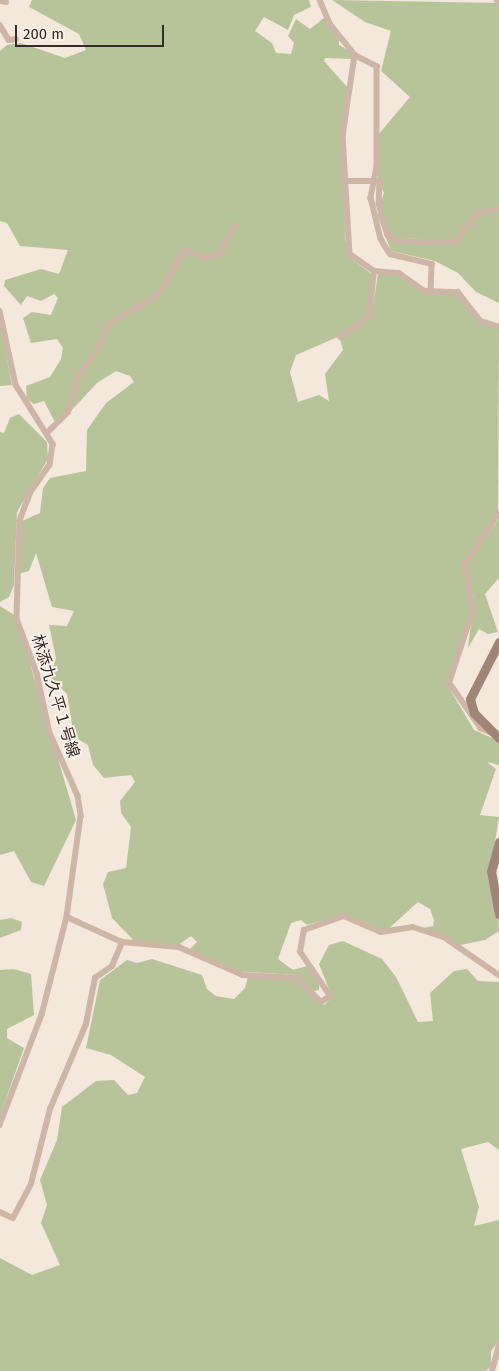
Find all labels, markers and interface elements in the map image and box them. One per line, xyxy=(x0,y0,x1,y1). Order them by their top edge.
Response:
scale bar xyxy=(18,15,166,47)
text: 200 m xyxy=(23,25,64,43)
street label: 林添九久平１号線 xyxy=(27,632,83,760)

